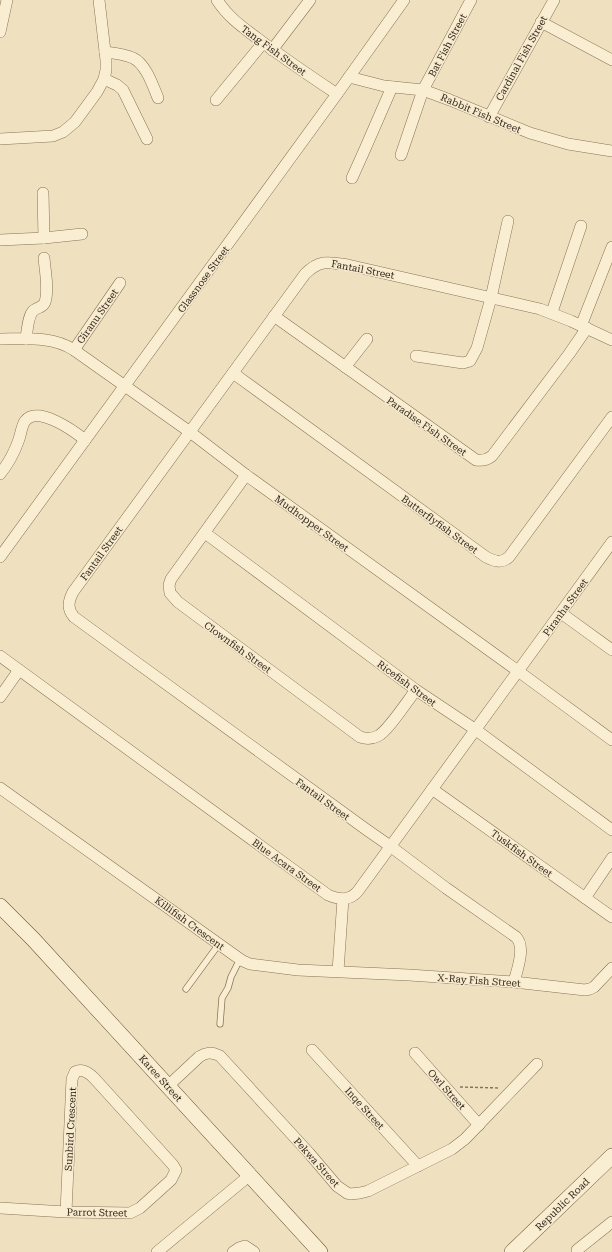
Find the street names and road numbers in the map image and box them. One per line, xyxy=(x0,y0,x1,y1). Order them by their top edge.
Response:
street label: Bat Fish Street xyxy=(426,12,469,79)
street label: Cardinal Fish Street xyxy=(494,14,549,103)
street label: Tang Fish Street xyxy=(239,23,309,78)
street label: Rabbit Fish Street xyxy=(439,92,523,135)
street label: Glassnose Street xyxy=(176,244,231,315)
street label: Fantail Street xyxy=(330,258,396,281)
street label: Giranu Street xyxy=(75,287,120,346)
street label: Paradise Fish Street xyxy=(385,395,469,458)
street label: Mudhopper Street xyxy=(273,493,351,554)
street label: Butterflyfish Street xyxy=(399,493,480,556)
street label: Fantail Street xyxy=(78,524,125,582)
street label: Piranha Street xyxy=(541,576,590,638)
street label: Clownfish Street xyxy=(202,619,274,676)
street label: Ricefish Street xyxy=(375,658,439,709)
street label: Fantail Street xyxy=(294,776,352,823)
street label: Tuskfish Street xyxy=(489,827,555,879)
street label: Blue Acara Street xyxy=(250,837,324,894)
street label: Killifish Crescent xyxy=(153,895,227,952)
street label: X-Ray Fish Street xyxy=(437,972,521,989)
street label: Karee Street xyxy=(137,1053,185,1104)
street label: Owl Street xyxy=(426,1067,468,1112)
street label: Inqe Street xyxy=(343,1085,387,1132)
street label: Sunbird Crescent xyxy=(63,1087,78,1171)
street label: Pekwa Street xyxy=(292,1135,342,1189)
street label: Republic Road xyxy=(533,1176,592,1233)
street label: Parrot Street xyxy=(67,1206,128,1219)

